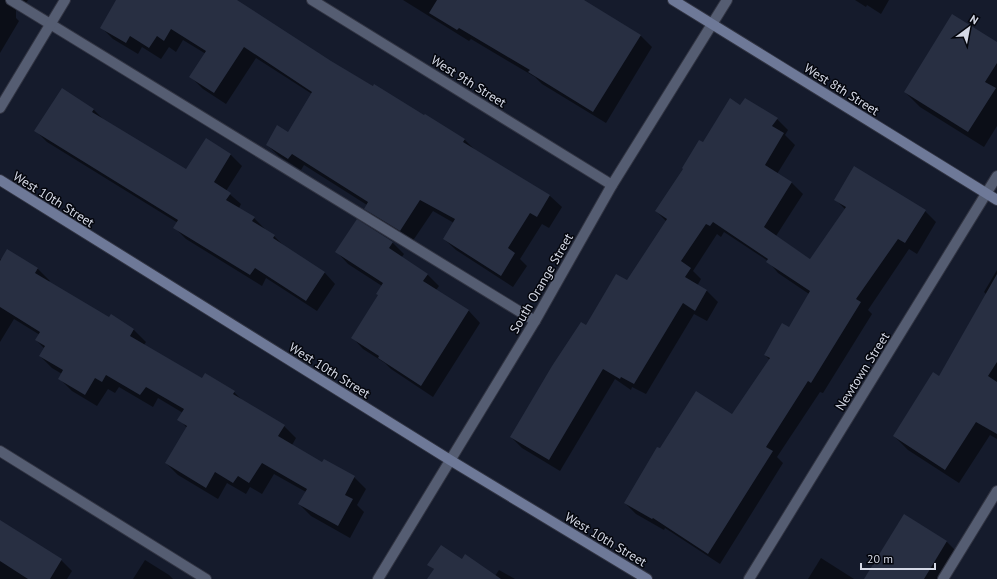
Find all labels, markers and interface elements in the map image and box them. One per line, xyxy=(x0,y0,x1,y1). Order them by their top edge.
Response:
north arrow xyxy=(949,8,989,48)
text: N xyxy=(968,12,981,27)
street label: West 9th Street xyxy=(428,52,510,112)
street label: West 8th Street xyxy=(801,60,883,120)
street label: West 10th Street xyxy=(10,168,98,231)
street label: South Orange Street xyxy=(506,230,577,336)
street label: Newtown Street xyxy=(832,328,894,414)
street label: West 10th Street xyxy=(286,339,374,402)
street label: West 10th Street xyxy=(562,508,650,571)
scale bar xyxy=(861,545,935,571)
text: 20 m xyxy=(867,551,893,566)

